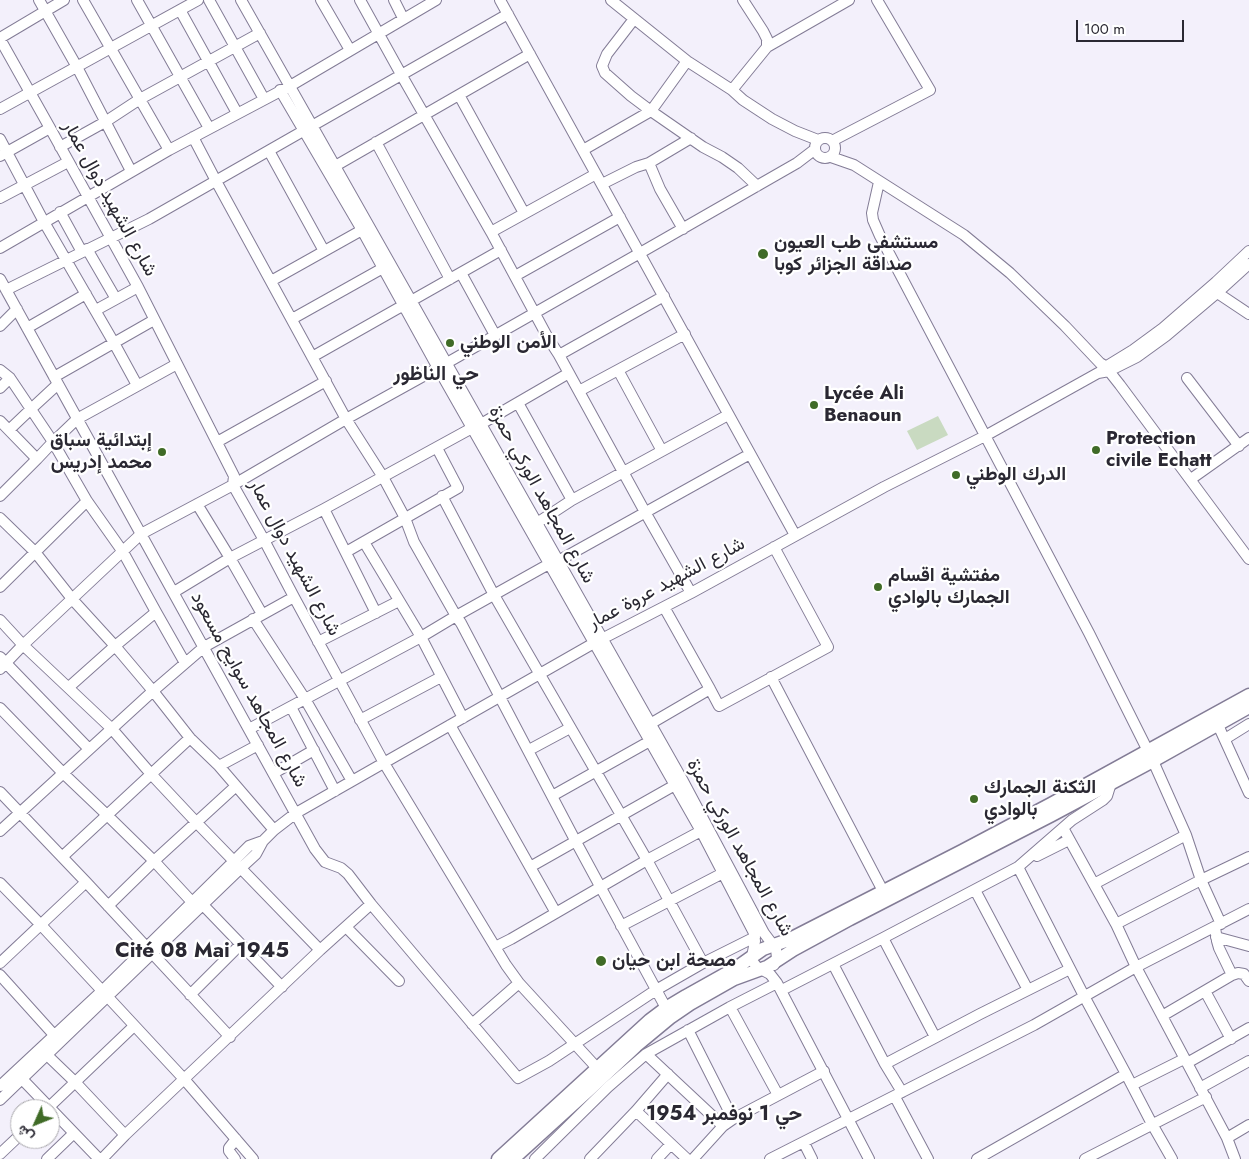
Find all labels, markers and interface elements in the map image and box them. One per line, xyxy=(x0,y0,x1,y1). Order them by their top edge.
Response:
scale bar xyxy=(1079,10,1186,42)
text: 100 m xyxy=(1084,18,1125,40)
street label: شارع الشهيد دوال عمار xyxy=(57,117,161,281)
place label: مستشفى طب العيون صداقة الجزائر كوبا xyxy=(774,232,938,276)
marker: مستشفى طب العيون صداقة الجزائر كوبا xyxy=(756,247,770,261)
place label: الأمن الوطني xyxy=(460,332,557,354)
marker: الأمن الوطني xyxy=(444,337,456,349)
district label: حي الناظور xyxy=(393,363,479,387)
place label: Lycée Ali Benaoun xyxy=(824,383,904,427)
marker: Lycée Ali Benaoun xyxy=(808,399,820,411)
street label: شارع المجاهد الوركي حمزة xyxy=(483,402,599,588)
place label: Protection civile Echatt xyxy=(1106,428,1212,472)
place label: إبتدائية سباق محمد إدريس xyxy=(50,430,152,474)
marker: Protection civile Echatt xyxy=(1090,444,1102,456)
marker: إبتدائية سباق محمد إدريس xyxy=(156,446,168,458)
place label: الدرك الوطني xyxy=(966,464,1066,486)
marker: الدرك الوطني xyxy=(950,469,962,481)
street label: شارع الشهيد دوال عمار xyxy=(243,476,345,640)
street label: شارع الشهيد عروة عمار xyxy=(585,533,749,635)
place label: مفتشية اقسام الجمارك بالوادي xyxy=(888,565,1010,609)
marker: مفتشية اقسام الجمارك بالوادي xyxy=(872,581,884,593)
street label: شارع المجاهد سوايح مسعود xyxy=(185,588,311,792)
street label: شارع المجاهد الوركي حمزة xyxy=(681,755,797,941)
place label: الثكنة الجمارك بالوادي xyxy=(984,777,1096,821)
marker: الثكنة الجمارك بالوادي xyxy=(968,793,980,805)
district label: Cité 08 Mai 1945 xyxy=(115,939,289,965)
place label: مصحة ابن حيان xyxy=(612,950,736,972)
marker: مصحة ابن حيان xyxy=(594,954,608,968)
north arrow xyxy=(10,1099,60,1149)
district label: حي 1 نوفمبر 1954 xyxy=(646,1103,802,1127)
text: ش xyxy=(12,1121,38,1147)

